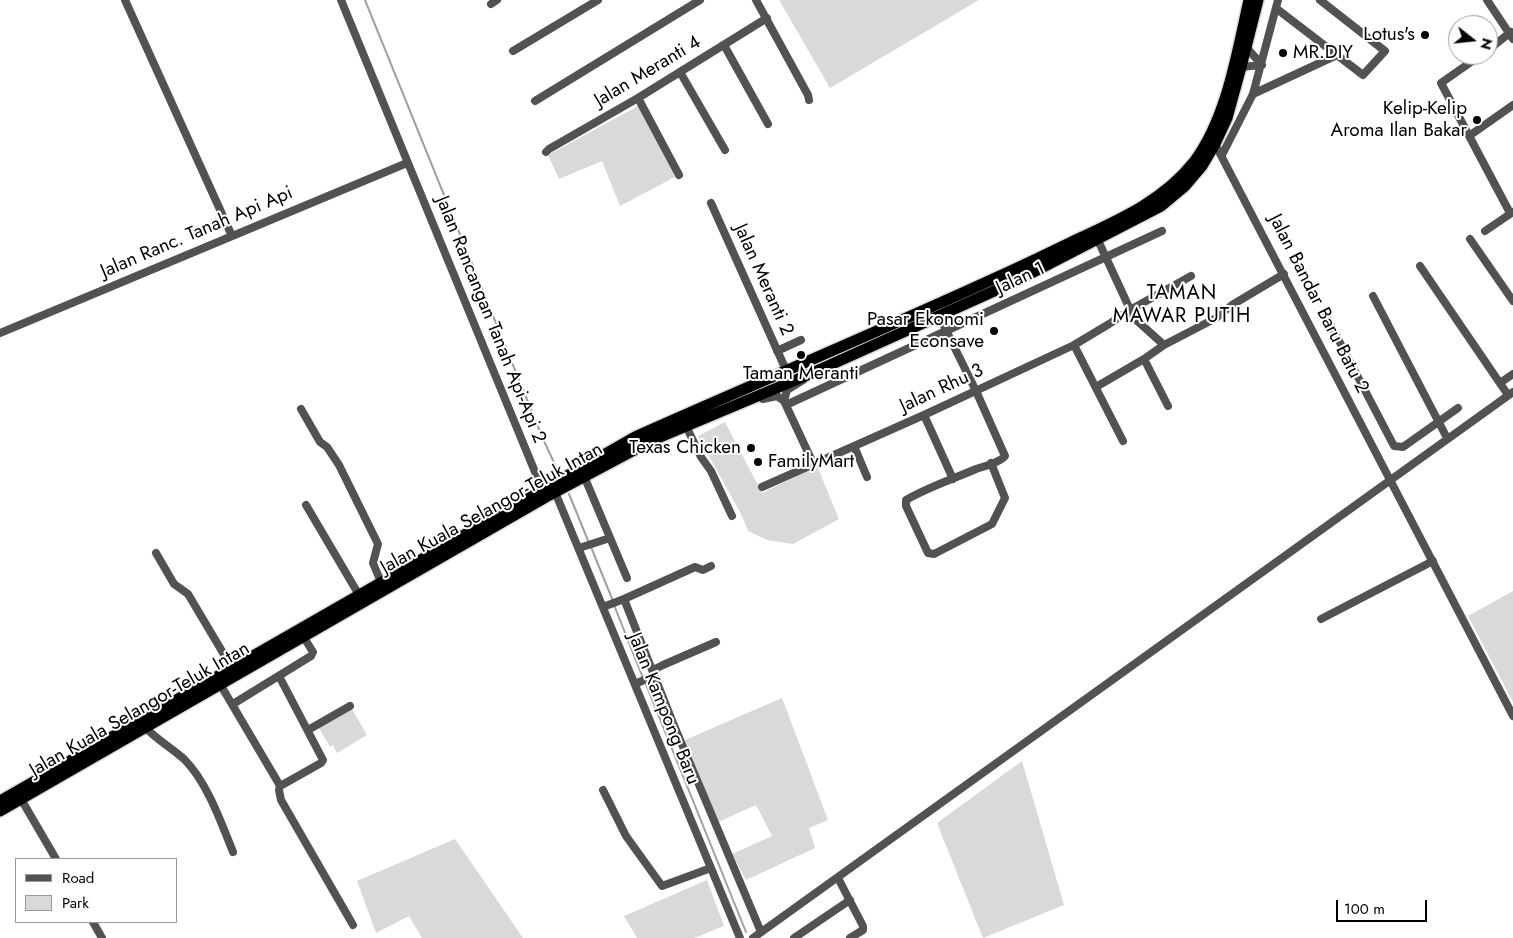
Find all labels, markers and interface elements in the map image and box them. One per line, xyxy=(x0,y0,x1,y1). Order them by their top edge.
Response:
north arrow xyxy=(1448,15,1498,65)
place label: Lotus's xyxy=(1363,24,1415,46)
marker: Lotus's xyxy=(1419,29,1431,41)
street label: Jalan Meranti 4 xyxy=(591,31,705,113)
text: N xyxy=(1475,36,1498,52)
place label: MR.DIY xyxy=(1293,42,1353,64)
marker: MR.DIY xyxy=(1277,47,1289,59)
place label: Kelip-Kelip Aroma Ilan Bakar xyxy=(1331,98,1467,142)
marker: Kelip-Kelip Aroma Ilan Bakar xyxy=(1471,114,1483,126)
street label: Jalan Ranc. Tanah Api Api xyxy=(98,182,296,284)
street label: Jalan Rancangan Tanah Api-Api 2 xyxy=(430,193,550,447)
street label: Jalan Bandar Baru Batu 2 xyxy=(1263,211,1373,397)
street label: Jalan Meranti 2 xyxy=(728,221,798,339)
street label: Jalan 1 xyxy=(993,258,1049,300)
district label: TAMAN MAWAR PUTIH xyxy=(1111,282,1253,329)
place label: Pasar Ekonomi Econsave xyxy=(867,309,984,353)
marker: Pasar Ekonomi Econsave xyxy=(988,325,1000,337)
marker: Taman Meranti xyxy=(795,349,807,361)
street label: Jalan Rhu 3 xyxy=(897,360,987,418)
place label: Taman Meranti xyxy=(743,363,859,385)
place label: Texas Chicken xyxy=(629,437,741,459)
street label: Jalan Kuala Selangor-Teluk Intan xyxy=(377,438,607,580)
marker: Texas Chicken xyxy=(745,442,757,454)
place label: FamilyMart xyxy=(768,451,854,473)
marker: FamilyMart xyxy=(752,456,764,468)
street label: Jalan Kampong Baru xyxy=(622,630,704,788)
street label: Jalan Kuala Selangor-Teluk Intan xyxy=(26,638,254,782)
legend xyxy=(15,858,178,923)
text: Road xyxy=(62,867,94,889)
scale bar xyxy=(1338,890,1429,922)
text: Park xyxy=(62,892,89,914)
text: 100 m xyxy=(1344,898,1385,920)

